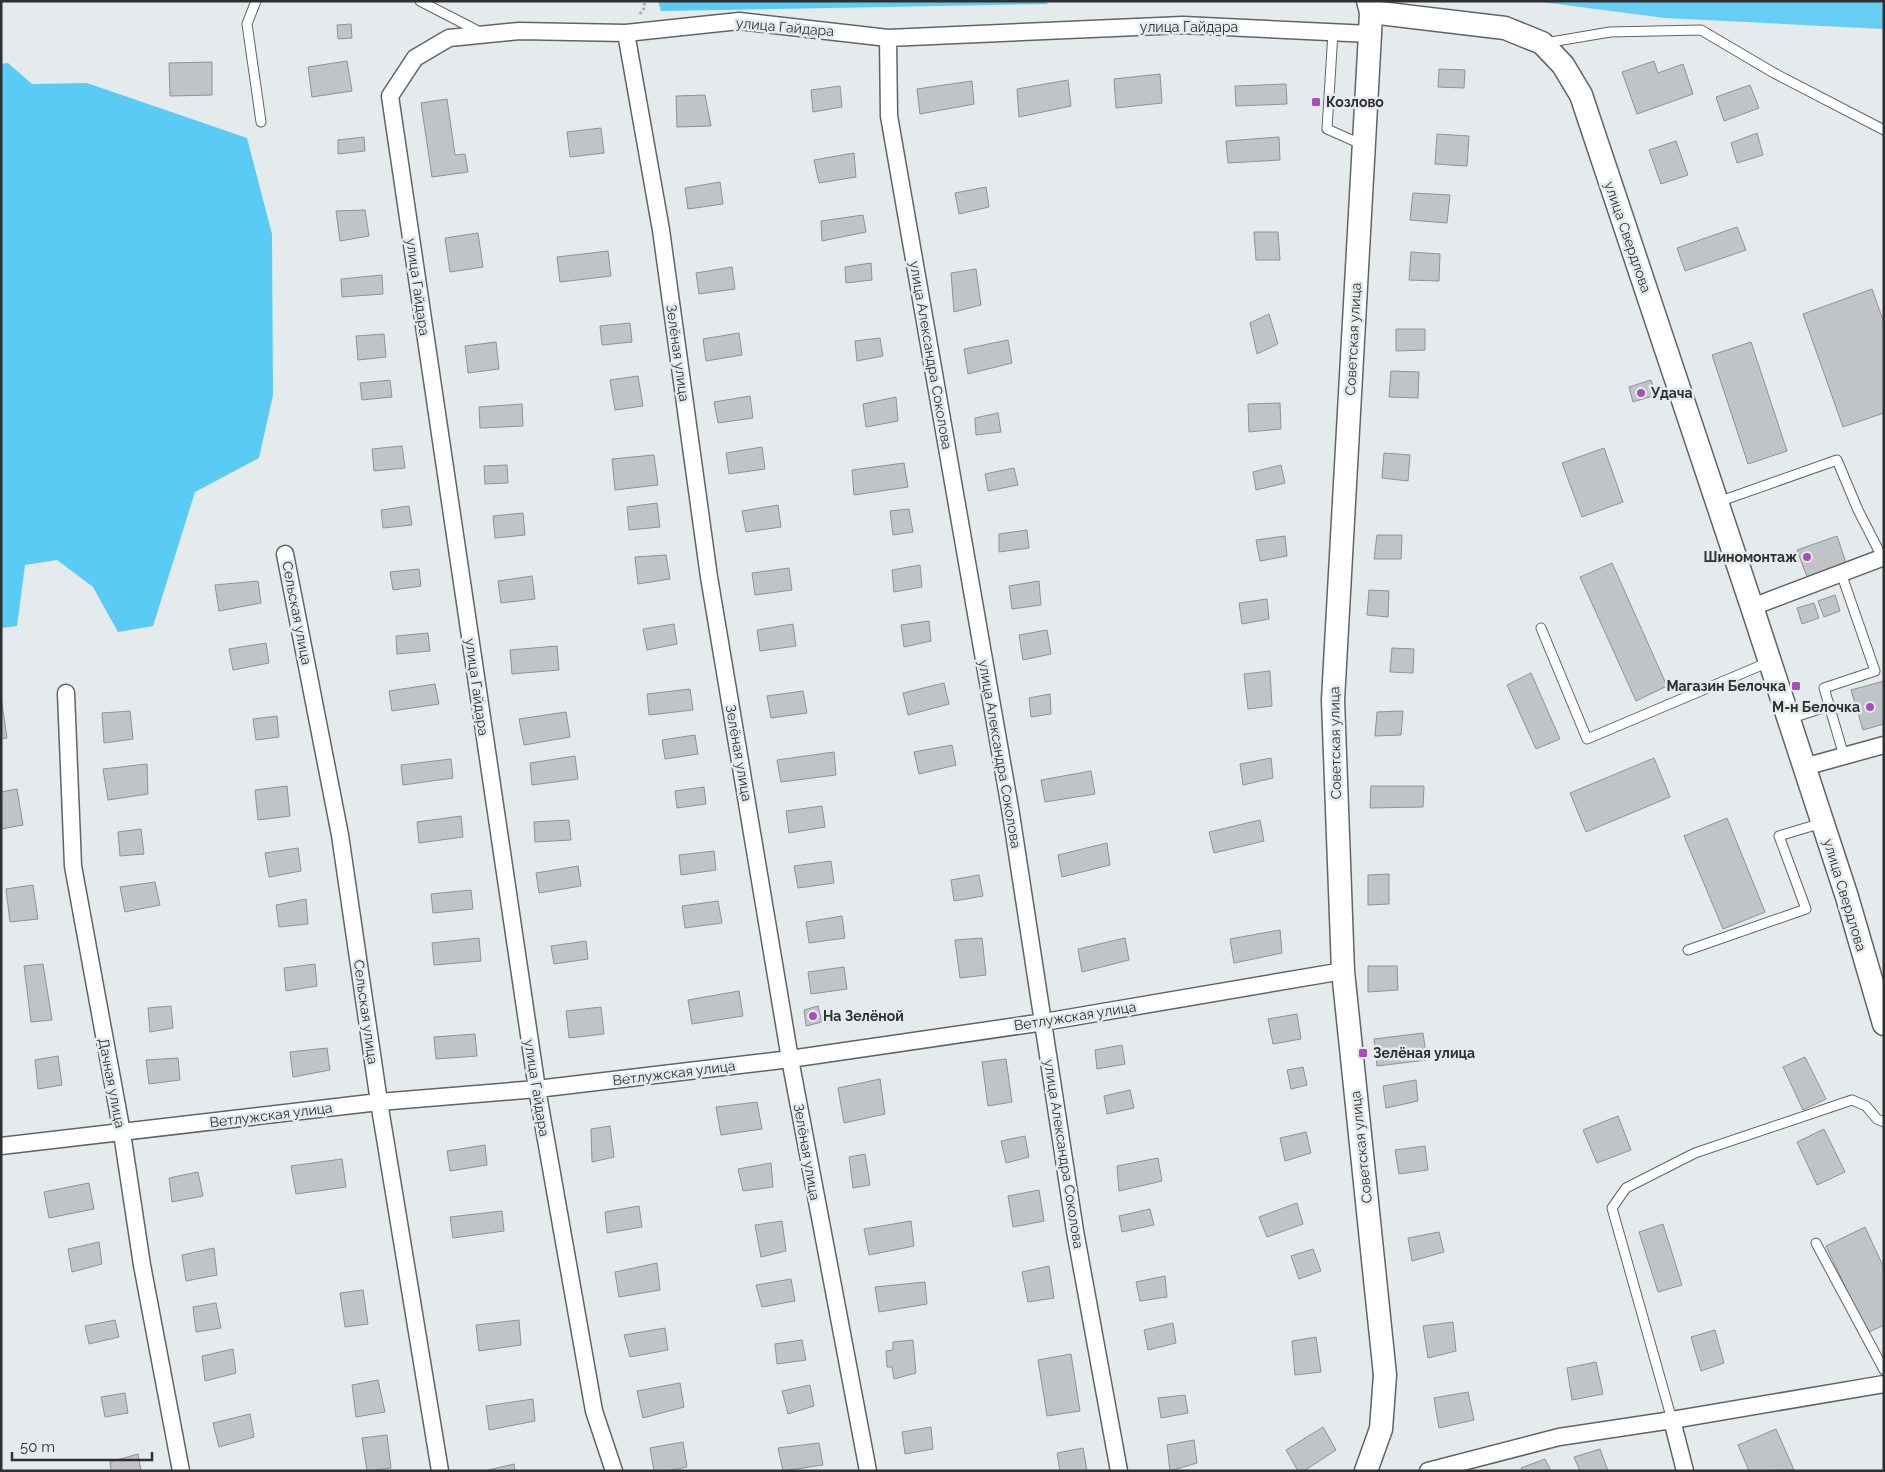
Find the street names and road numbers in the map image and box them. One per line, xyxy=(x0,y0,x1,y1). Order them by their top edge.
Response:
street label: улица Гайдара xyxy=(735,15,835,39)
street label: улица Гайдара xyxy=(1140,19,1238,35)
street label: улица Свердлова xyxy=(1601,179,1655,295)
street label: улица Гайдара xyxy=(403,237,433,337)
street label: улица Александра Соколова xyxy=(907,259,955,451)
street label: Советская улица xyxy=(1342,282,1364,396)
street label: Зелёная улица xyxy=(663,303,693,403)
street label: Сельская улица xyxy=(279,560,315,666)
street label: улица Гайдара xyxy=(462,637,492,737)
street label: улица Александра Соколова xyxy=(976,658,1024,850)
street label: Советская улица xyxy=(1326,686,1344,800)
street label: Зелёная улица xyxy=(723,703,755,803)
street label: улица Свердлова xyxy=(1820,837,1870,953)
street label: Сельская улица xyxy=(351,959,381,1065)
street label: Ветлужская улица xyxy=(1013,998,1137,1034)
street label: Дачная улица xyxy=(95,1037,129,1129)
street label: улица Гайдара xyxy=(521,1038,553,1138)
street label: Ветлужская улица xyxy=(612,1058,736,1088)
street label: улица Александра Соколова xyxy=(1041,1058,1087,1250)
street label: Советская улица xyxy=(1347,1090,1375,1204)
street label: Ветлужская улица xyxy=(209,1100,333,1130)
street label: Зелёная улица xyxy=(791,1102,823,1202)

